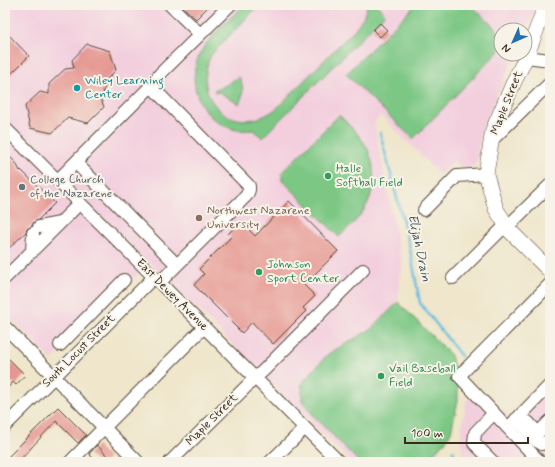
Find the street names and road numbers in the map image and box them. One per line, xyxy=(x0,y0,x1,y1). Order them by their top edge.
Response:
street label: Maple Street xyxy=(487,69,527,137)
street label: East Dewey Avenue xyxy=(133,256,212,335)
street label: South Locust Street xyxy=(39,311,119,391)
street label: Maple Street xyxy=(182,390,242,450)

